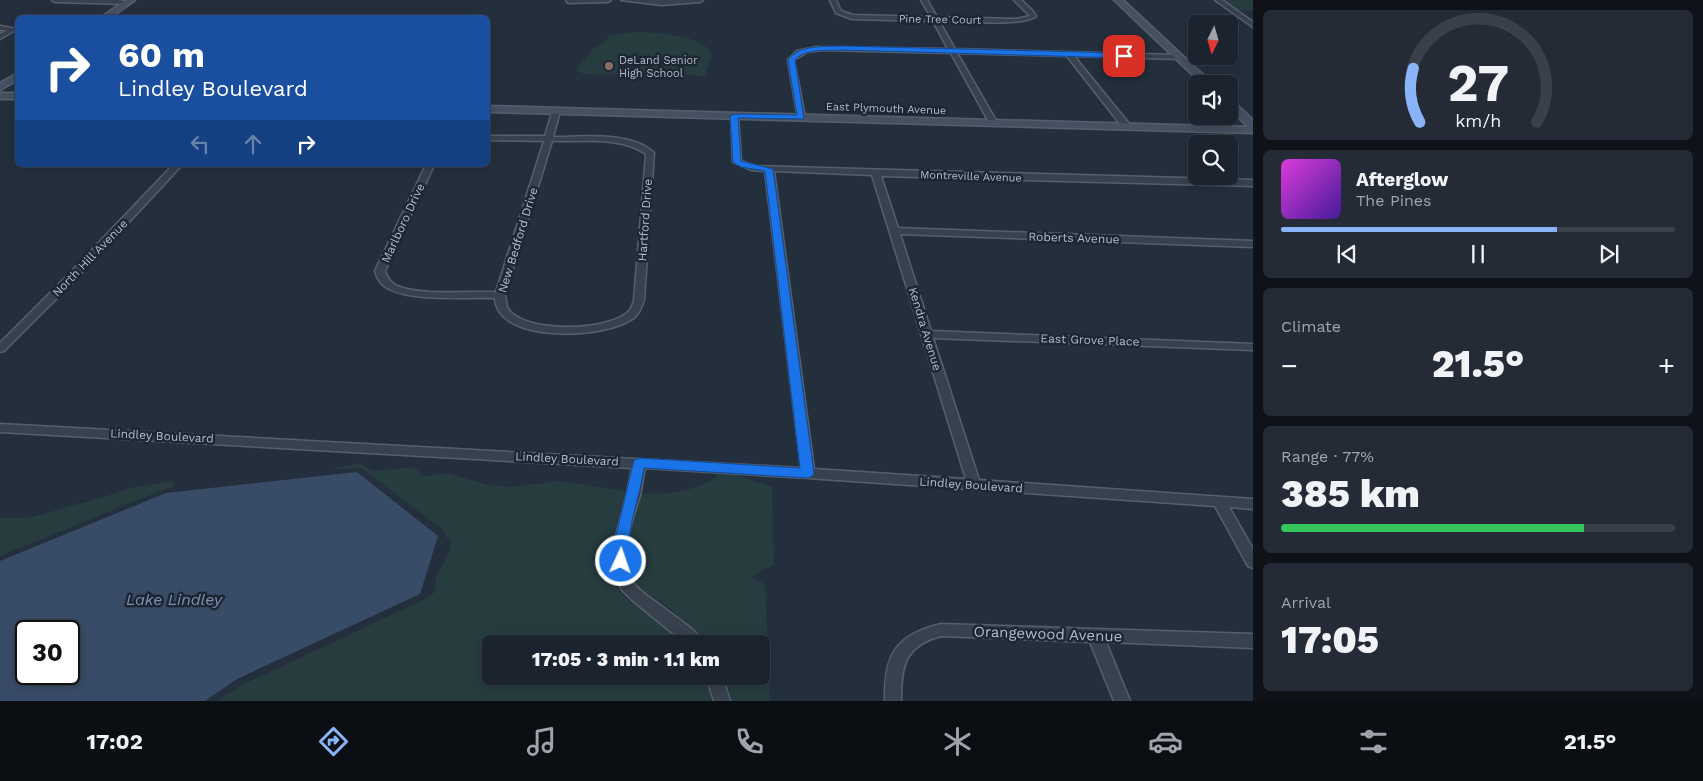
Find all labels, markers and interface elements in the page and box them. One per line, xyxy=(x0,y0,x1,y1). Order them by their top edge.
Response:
street label: Pine Tree Court xyxy=(899,12,982,27)
north arrow xyxy=(1188,15,1238,65)
map controls xyxy=(1188,15,1238,185)
text: 60 m xyxy=(118,34,205,76)
icon: right xyxy=(35,35,100,100)
pin xyxy=(1103,35,1145,77)
icon: arrive xyxy=(1110,42,1138,70)
text: 27 xyxy=(1447,53,1509,114)
place label: DeLand Senior High School xyxy=(619,54,698,80)
marker: DeLand Senior High School xyxy=(603,60,615,72)
button: sound xyxy=(1188,75,1238,125)
text: Lindley Boulevard xyxy=(118,76,308,101)
street label: East Plymouth Avenue xyxy=(826,100,946,117)
text: km/h xyxy=(1455,110,1501,131)
icon: left xyxy=(186,130,214,158)
icon: ahead xyxy=(239,130,267,158)
icon: right xyxy=(292,130,320,158)
button: search xyxy=(1188,135,1238,185)
street label: Montreville Avenue xyxy=(920,168,1022,185)
text: Afterglow xyxy=(1356,168,1448,191)
street label: Hartford Drive xyxy=(635,178,655,262)
street label: Marlboro Drive xyxy=(378,181,428,265)
street label: New Bedford Drive xyxy=(495,186,541,294)
text: The Pines xyxy=(1356,191,1432,210)
street label: North Hill Avenue xyxy=(50,216,131,300)
street label: Roberts Avenue xyxy=(1028,229,1120,247)
icon: previous xyxy=(1333,240,1361,268)
icon: pause xyxy=(1464,240,1492,268)
icon: next xyxy=(1595,240,1623,268)
street label: Kendra Avenue xyxy=(906,286,944,372)
text: Climate xyxy=(1281,317,1341,336)
street label: East Grove Place xyxy=(1040,331,1140,349)
text: 21.5° xyxy=(1432,342,1524,386)
text: − xyxy=(1281,349,1298,382)
text: + xyxy=(1658,349,1675,382)
street label: Lindley Boulevard xyxy=(110,426,214,446)
text: Range · 77% xyxy=(1281,447,1374,466)
street label: Lindley Boulevard xyxy=(515,449,619,469)
text: 385 km xyxy=(1281,472,1420,516)
street label: Lindley Boulevard xyxy=(919,474,1023,496)
position arrow xyxy=(594,534,646,586)
water label: Lake Lindley xyxy=(126,590,223,609)
text: Arrival xyxy=(1281,593,1331,612)
text: 17:05 xyxy=(1281,618,1379,662)
speed limit sign: 30 xyxy=(15,620,80,685)
street label: Orangewood Avenue xyxy=(973,622,1123,646)
text: 17:05 · 3 min · 1.1 km xyxy=(532,648,720,671)
icon: directions xyxy=(316,724,351,759)
icon: music xyxy=(524,724,559,759)
icon: phone xyxy=(732,724,767,759)
icon: climate xyxy=(940,724,975,759)
icon: car xyxy=(1148,724,1183,759)
icon: filters xyxy=(1356,724,1391,759)
text: 17:02 xyxy=(86,729,143,754)
text: 21.5° xyxy=(1564,729,1616,754)

